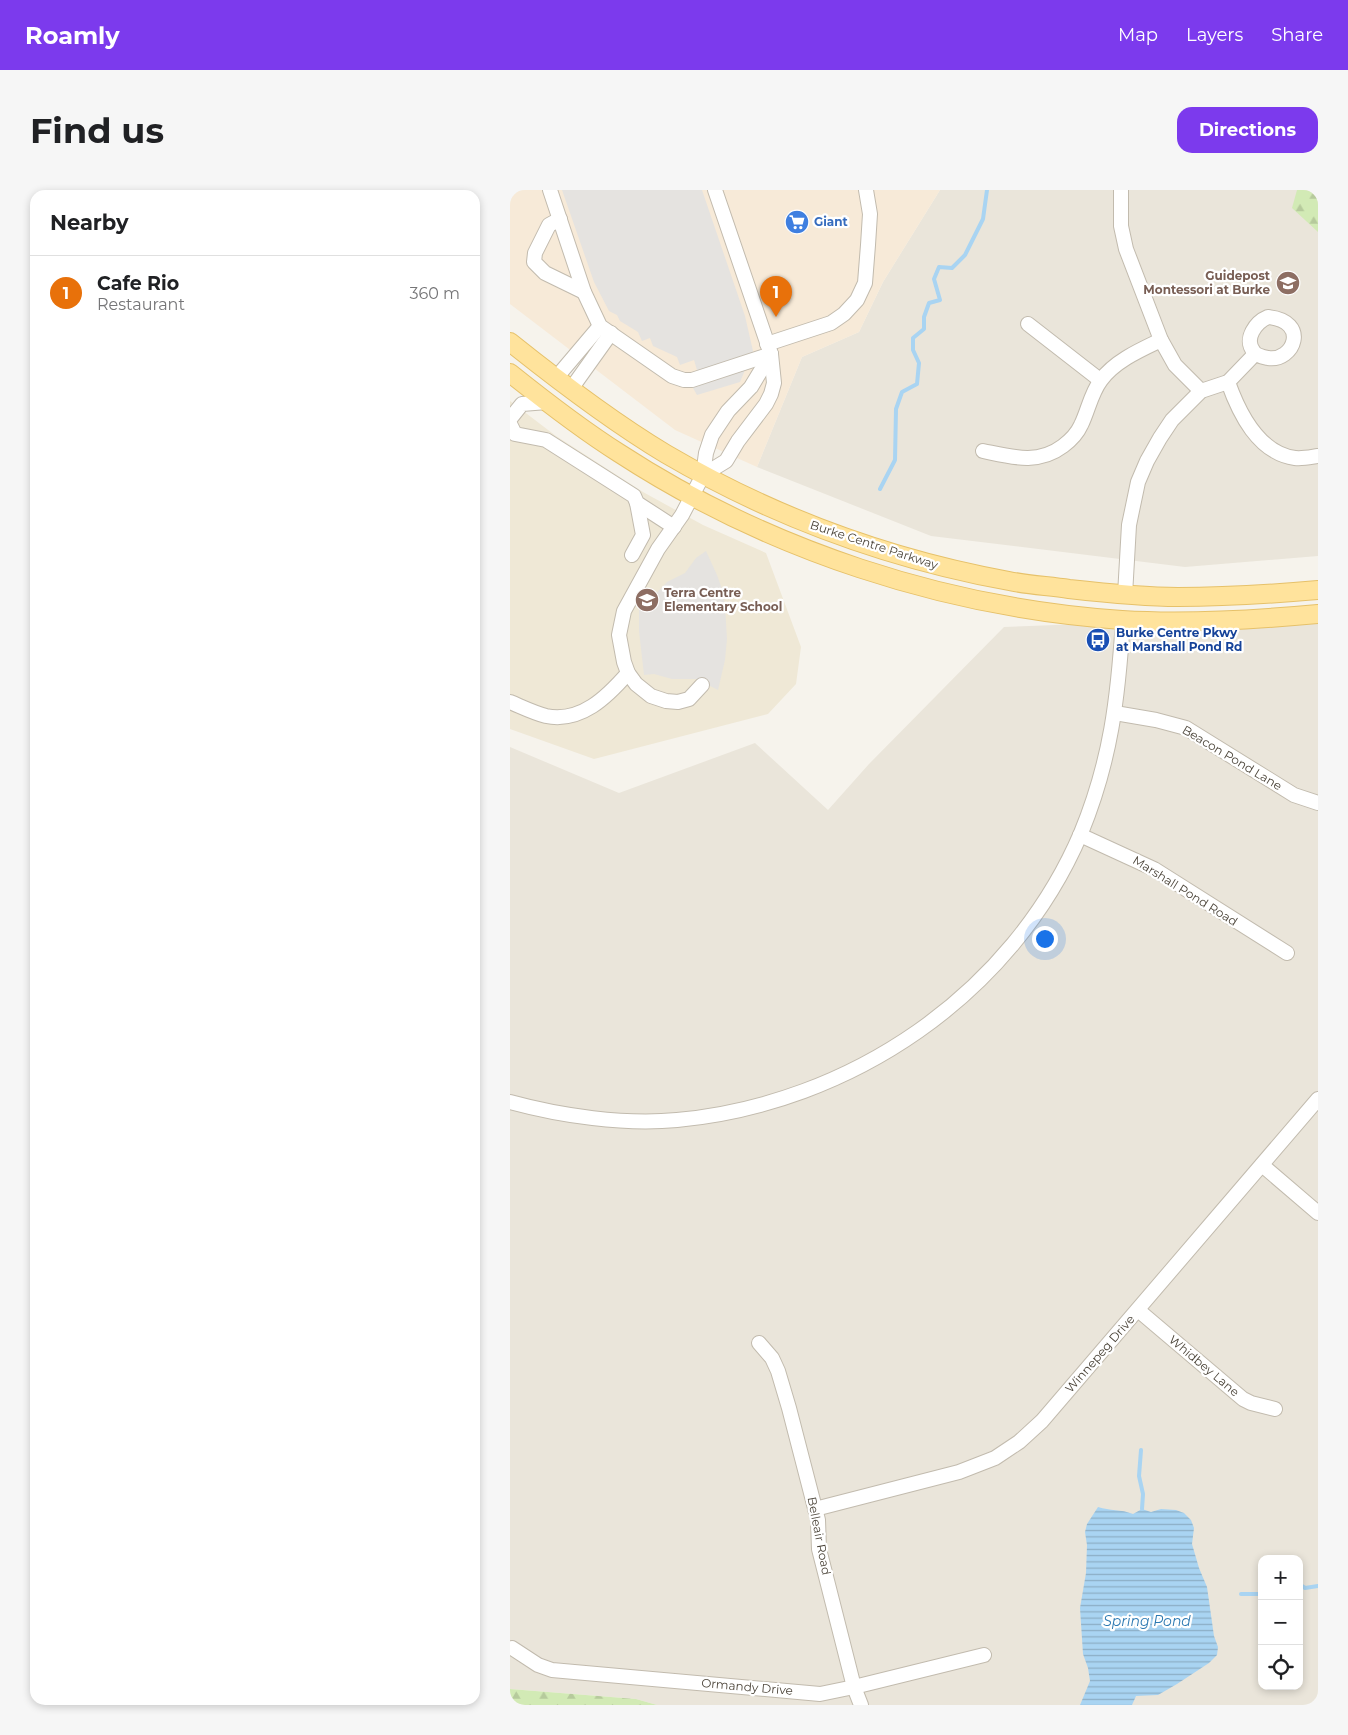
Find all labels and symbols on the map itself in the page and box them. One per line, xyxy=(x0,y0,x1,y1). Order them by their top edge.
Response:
supermarket icon: Giant xyxy=(784,209,810,235)
place label: Giant xyxy=(814,214,849,229)
place label: Guidepost Montessori at Burke xyxy=(1143,268,1271,297)
school or university icon: Guidepost Montessori at Burke xyxy=(1275,270,1301,296)
pin: 1 xyxy=(760,276,792,317)
street label: Burke Centre Parkway xyxy=(808,517,940,572)
place label: Terra Centre Elementary School xyxy=(664,585,782,614)
school or university icon: Terra Centre Elementary School xyxy=(634,587,660,613)
place label: Burke Centre Pkwy at Marshall Pond Rd xyxy=(1116,625,1242,654)
bus stop icon: Burke Centre Pkwy at Marshall Pond Rd xyxy=(1085,627,1111,653)
street label: Beacon Pond Lane xyxy=(1180,722,1285,793)
street label: Marshall Pond Road xyxy=(1130,852,1240,929)
your location xyxy=(1032,926,1058,952)
street label: Winnepeg Drive xyxy=(1062,1312,1137,1396)
street label: Whidbey Lane xyxy=(1166,1332,1242,1399)
street label: Belleair Road xyxy=(805,1495,834,1576)
water label: Spring Pond xyxy=(1103,1612,1191,1630)
street label: Ormandy Drive xyxy=(701,1675,793,1698)

